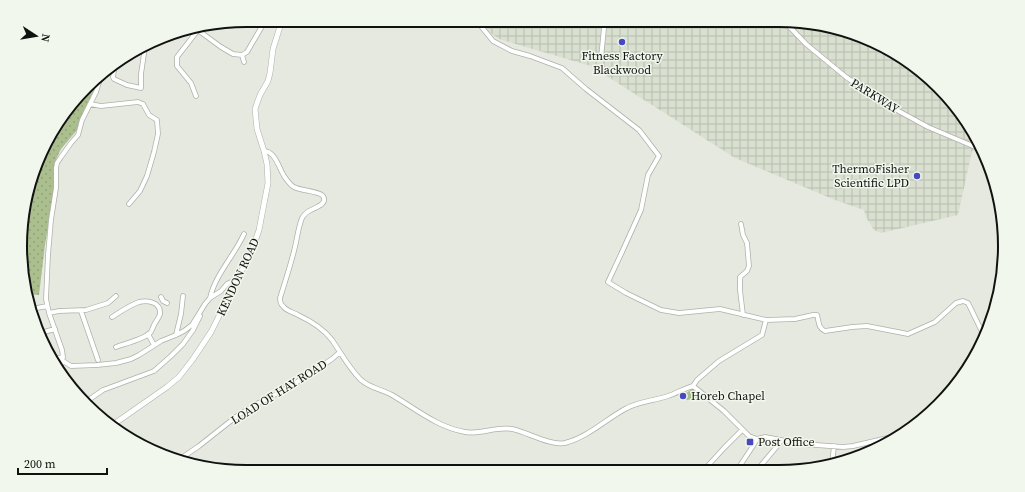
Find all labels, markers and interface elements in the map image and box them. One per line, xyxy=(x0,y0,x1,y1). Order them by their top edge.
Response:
north arrow xyxy=(16,16,56,56)
text: N xyxy=(37,32,53,43)
marker: Fitness Factory Blackwood xyxy=(617,37,627,47)
place label: Fitness Factory Blackwood xyxy=(581,48,663,78)
street label: PARKWAY xyxy=(848,75,903,117)
place label: ThermoFisher Scientific LPD xyxy=(832,161,909,191)
marker: ThermoFisher Scientific LPD xyxy=(912,171,922,181)
street label: KENDON ROAD xyxy=(213,235,263,319)
street label: LOAD OF HAY ROAD xyxy=(228,356,330,428)
place label: Horeb Chapel xyxy=(691,388,765,404)
marker: Horeb Chapel xyxy=(678,391,688,401)
place label: Post Office xyxy=(758,434,815,450)
marker: Post Office xyxy=(745,437,755,447)
scale bar xyxy=(18,450,107,476)
text: 200 m xyxy=(24,456,56,472)

